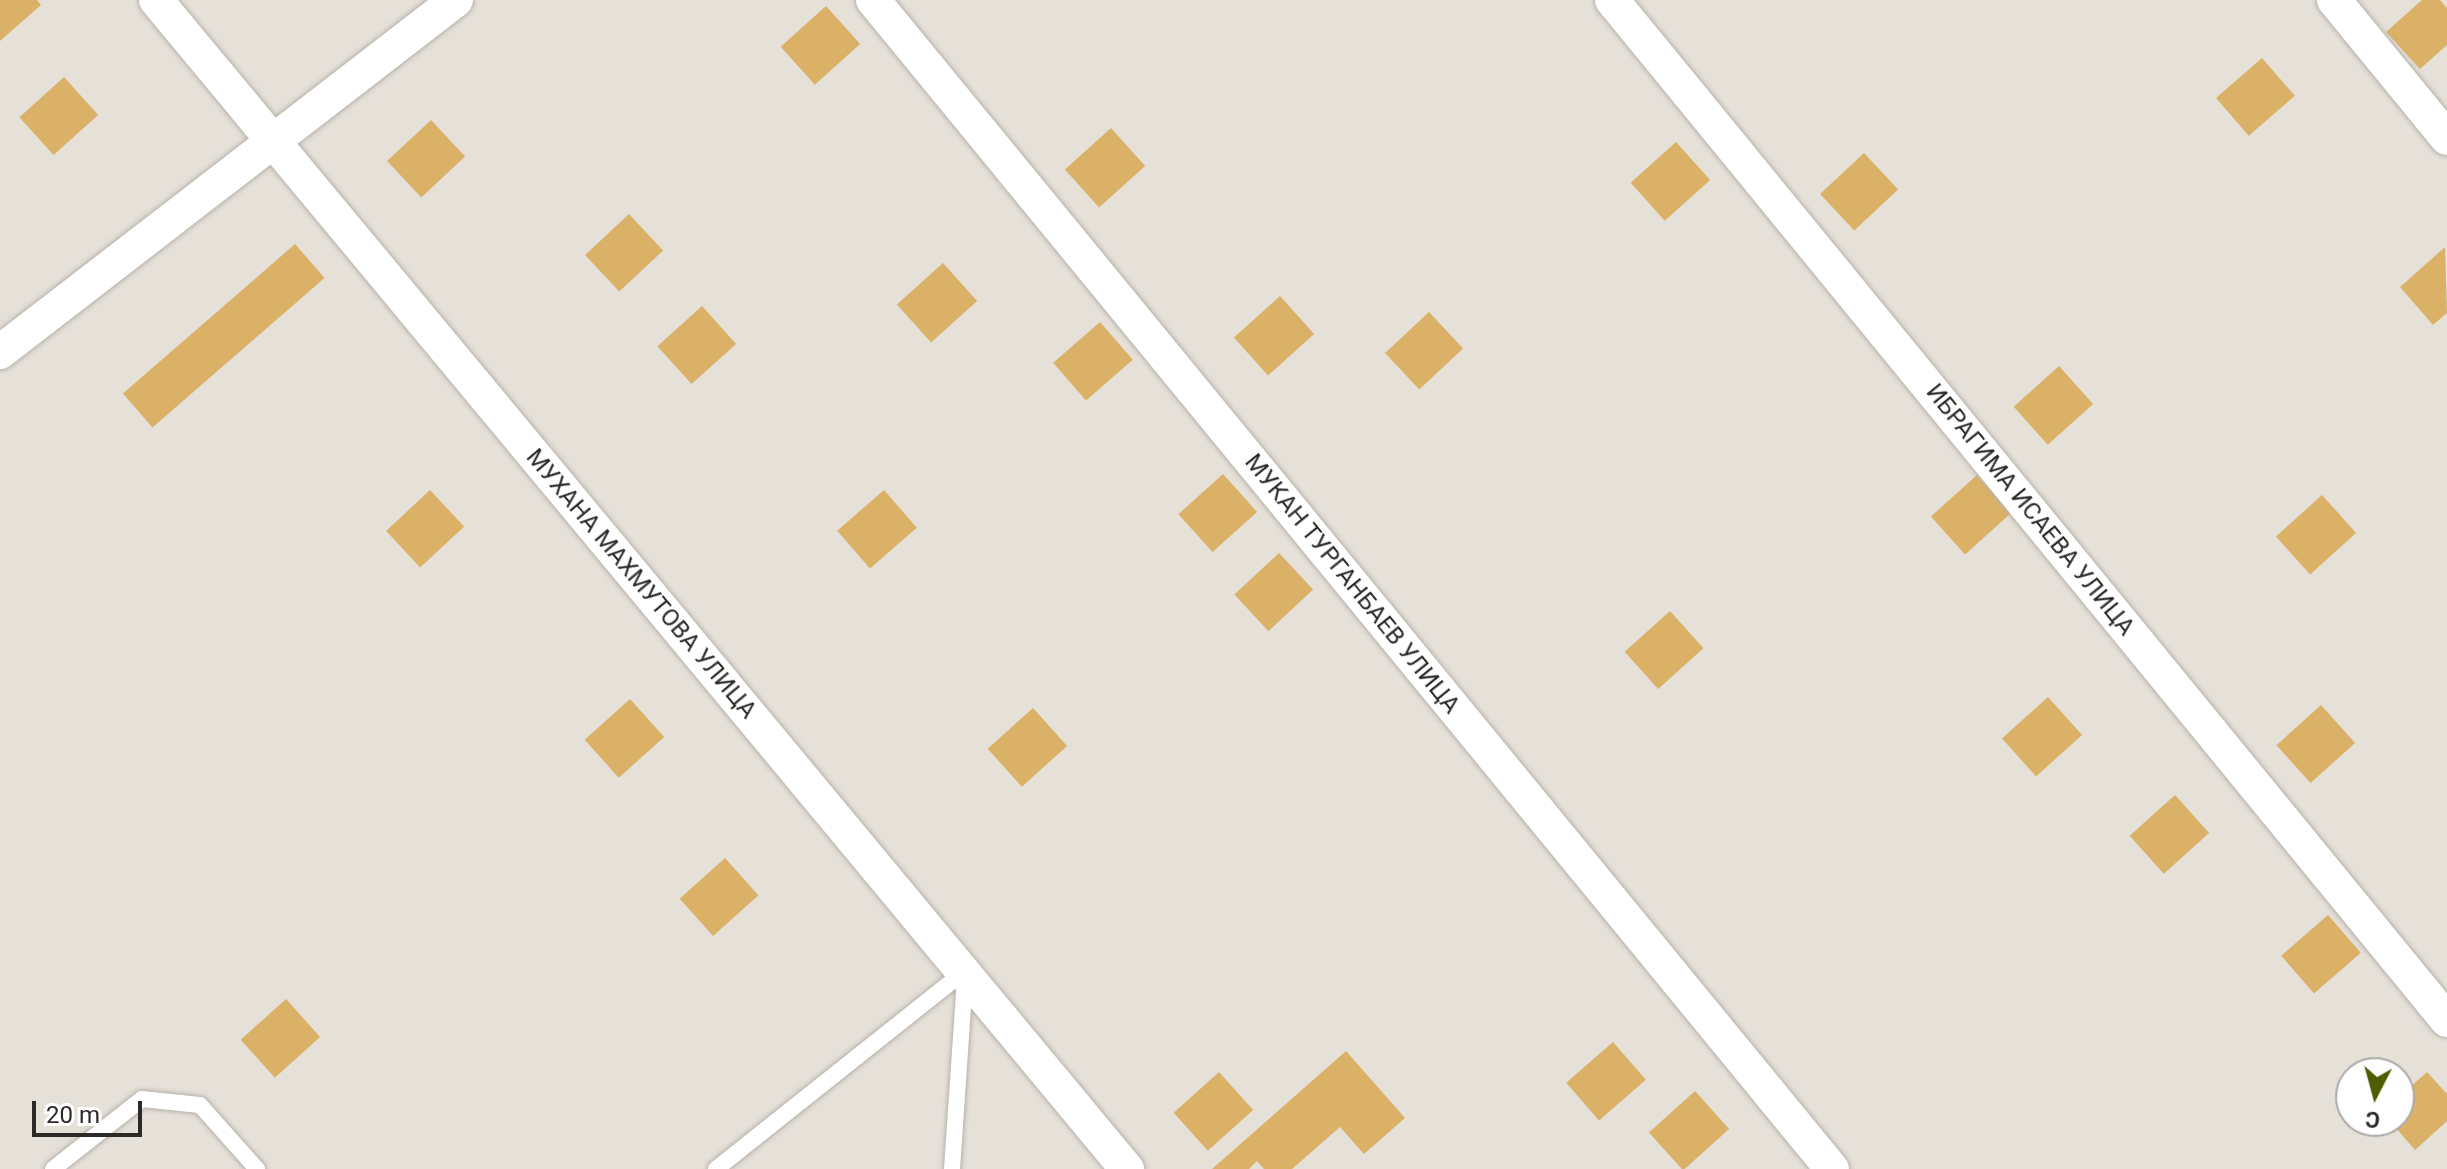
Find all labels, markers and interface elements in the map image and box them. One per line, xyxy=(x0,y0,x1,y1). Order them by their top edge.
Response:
street label: ИБРАГИМА ИСАЕВА УЛИЦА xyxy=(1920,378,2140,642)
street label: МУХАНА МАХМУТОВА УЛИЦА xyxy=(520,443,762,725)
street label: МУКАН ТУРГАНБАЕВ УЛИЦА xyxy=(1238,448,1466,720)
north arrow xyxy=(2335,1057,2415,1137)
scale bar xyxy=(36,1085,146,1135)
text: 20 m xyxy=(46,1101,100,1129)
text: С xyxy=(2364,1106,2381,1133)

